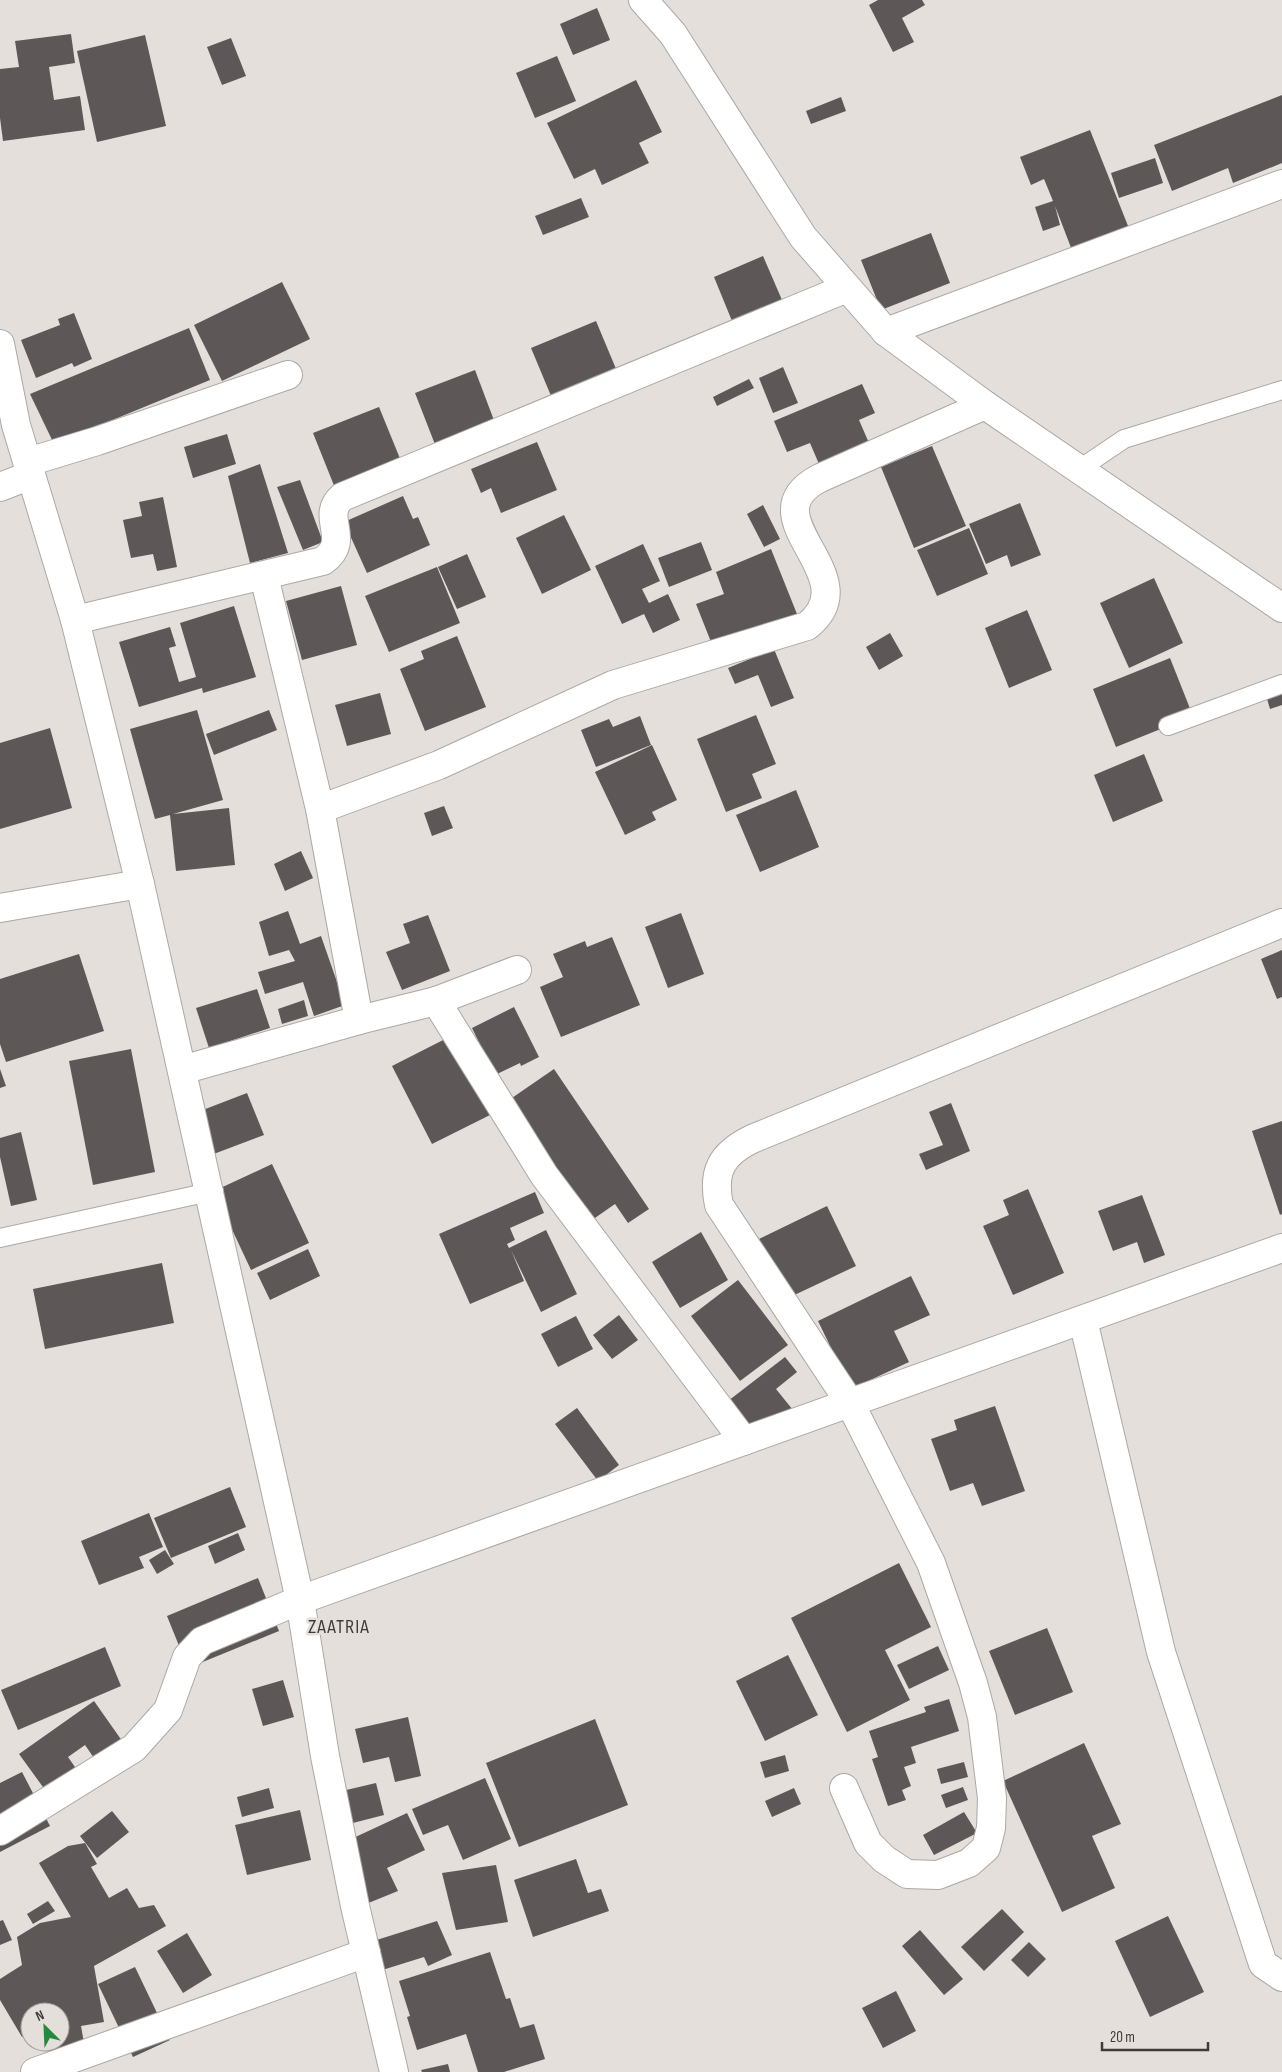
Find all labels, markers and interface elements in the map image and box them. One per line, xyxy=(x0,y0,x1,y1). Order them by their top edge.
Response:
district label: ZAATRIA xyxy=(308,1615,370,1639)
north arrow xyxy=(20,2002,70,2052)
text: N xyxy=(33,2006,47,2025)
scale bar xyxy=(1102,2020,1208,2052)
text: 20 m xyxy=(1110,2028,1135,2047)

